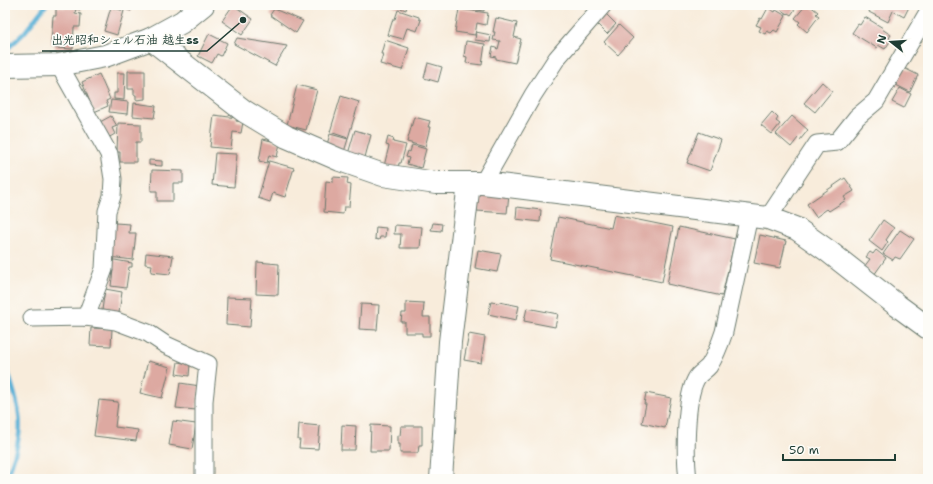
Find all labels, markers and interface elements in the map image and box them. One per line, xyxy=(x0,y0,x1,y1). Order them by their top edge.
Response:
north arrow xyxy=(871,22,911,62)
callout: 出光昭和シェル石油 越生ss xyxy=(42,27,207,51)
text: 出光昭和シェル石油 越生ss xyxy=(51,32,199,48)
text: N xyxy=(873,33,890,46)
scale bar xyxy=(783,436,895,462)
text: 50 m xyxy=(789,442,819,458)

